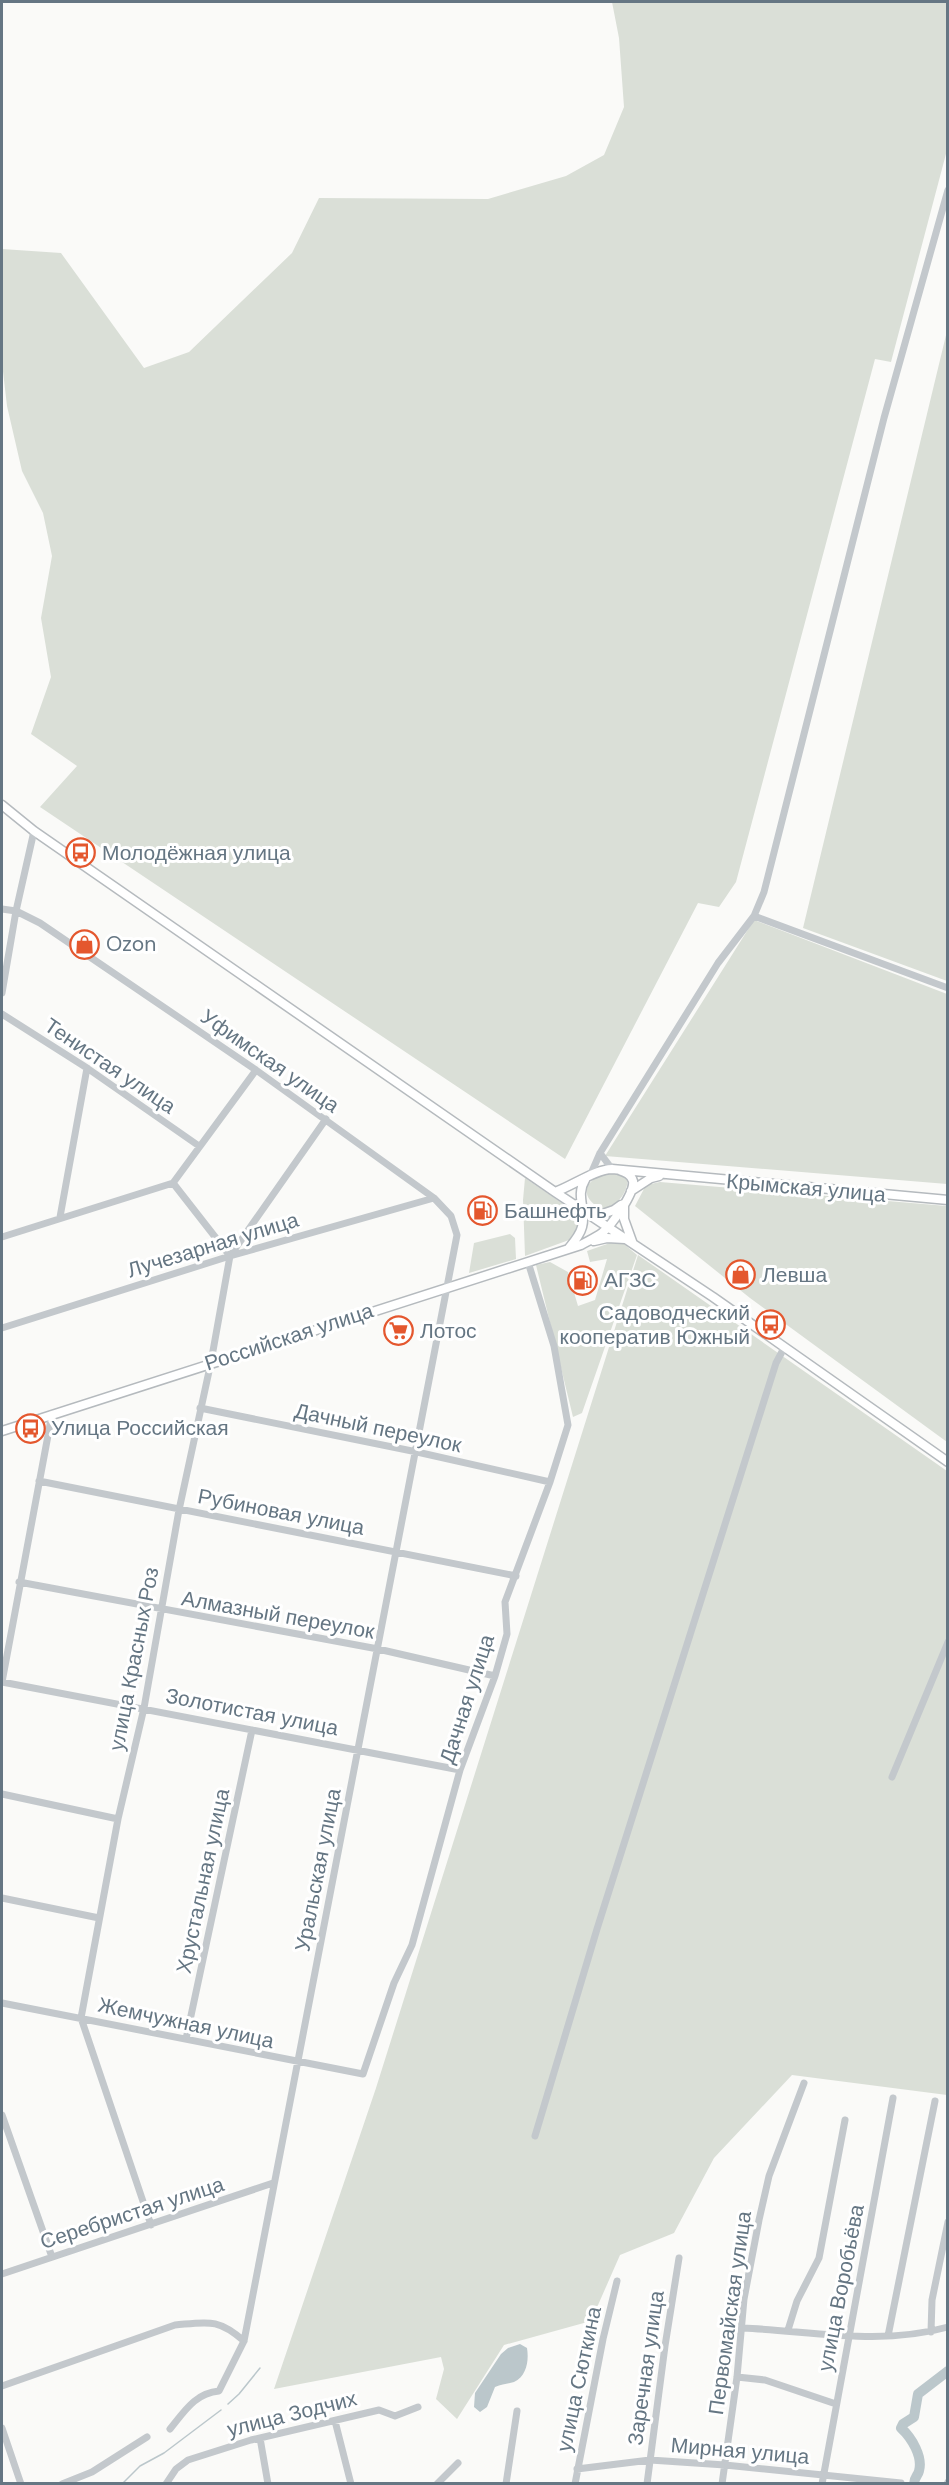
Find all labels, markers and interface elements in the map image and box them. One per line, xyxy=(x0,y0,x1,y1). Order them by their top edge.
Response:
bus stop icon: Молодёжная улица xyxy=(65,837,97,869)
place label: Молодёжная улица xyxy=(102,839,291,867)
shop icon: Ozon xyxy=(69,928,101,960)
place label: Ozon xyxy=(106,930,156,958)
street label: Уфимская улица xyxy=(195,1003,345,1119)
street label: Тенистая улица xyxy=(39,1012,181,1121)
street label: Крымская улица xyxy=(725,1167,887,1209)
fuel station icon: Башнефть xyxy=(467,1195,499,1227)
place label: Башнефть xyxy=(504,1197,607,1225)
street label: Лучезарная улица xyxy=(124,1206,302,1284)
shop icon: Левша xyxy=(725,1259,757,1291)
place label: Левша xyxy=(762,1261,827,1289)
fuel station icon: АГЗС xyxy=(567,1264,599,1296)
place label: АГЗС xyxy=(604,1266,657,1294)
street label: Российская улица xyxy=(201,1296,377,1377)
place label: Садоводческий кооператив Южный xyxy=(559,1299,750,1351)
bus stop icon: Садоводческий кооператив Южный xyxy=(755,1309,787,1341)
supermarket icon: Лотос xyxy=(383,1315,415,1347)
place label: Лотос xyxy=(420,1317,477,1345)
street label: Дачный переулок xyxy=(292,1397,465,1460)
bus stop icon: Улица Российская xyxy=(14,1412,46,1444)
place label: Улица Российская xyxy=(51,1414,229,1442)
street label: Рубиновая улица xyxy=(195,1482,367,1542)
street label: улица Красных Роз xyxy=(102,1565,166,1753)
street label: Алмазный переулок xyxy=(179,1584,377,1646)
street label: Дачная улица xyxy=(433,1630,501,1767)
street label: Золотистая улица xyxy=(163,1682,341,1743)
street label: Хрустальная улица xyxy=(170,1786,236,1976)
street label: Уральская улица xyxy=(288,1786,348,1954)
street label: Жемчужная улица xyxy=(96,1991,277,2055)
street label: Серебристая улица xyxy=(37,2170,228,2256)
street label: улица Воробьёва xyxy=(811,2202,871,2374)
street label: Первомайская улица xyxy=(702,2209,758,2417)
street label: Заречная улица xyxy=(621,2289,671,2447)
street label: улица Сюткина xyxy=(550,2304,608,2454)
street label: улица Зодчих xyxy=(224,2384,360,2444)
street label: Мирная улица xyxy=(670,2431,811,2471)

